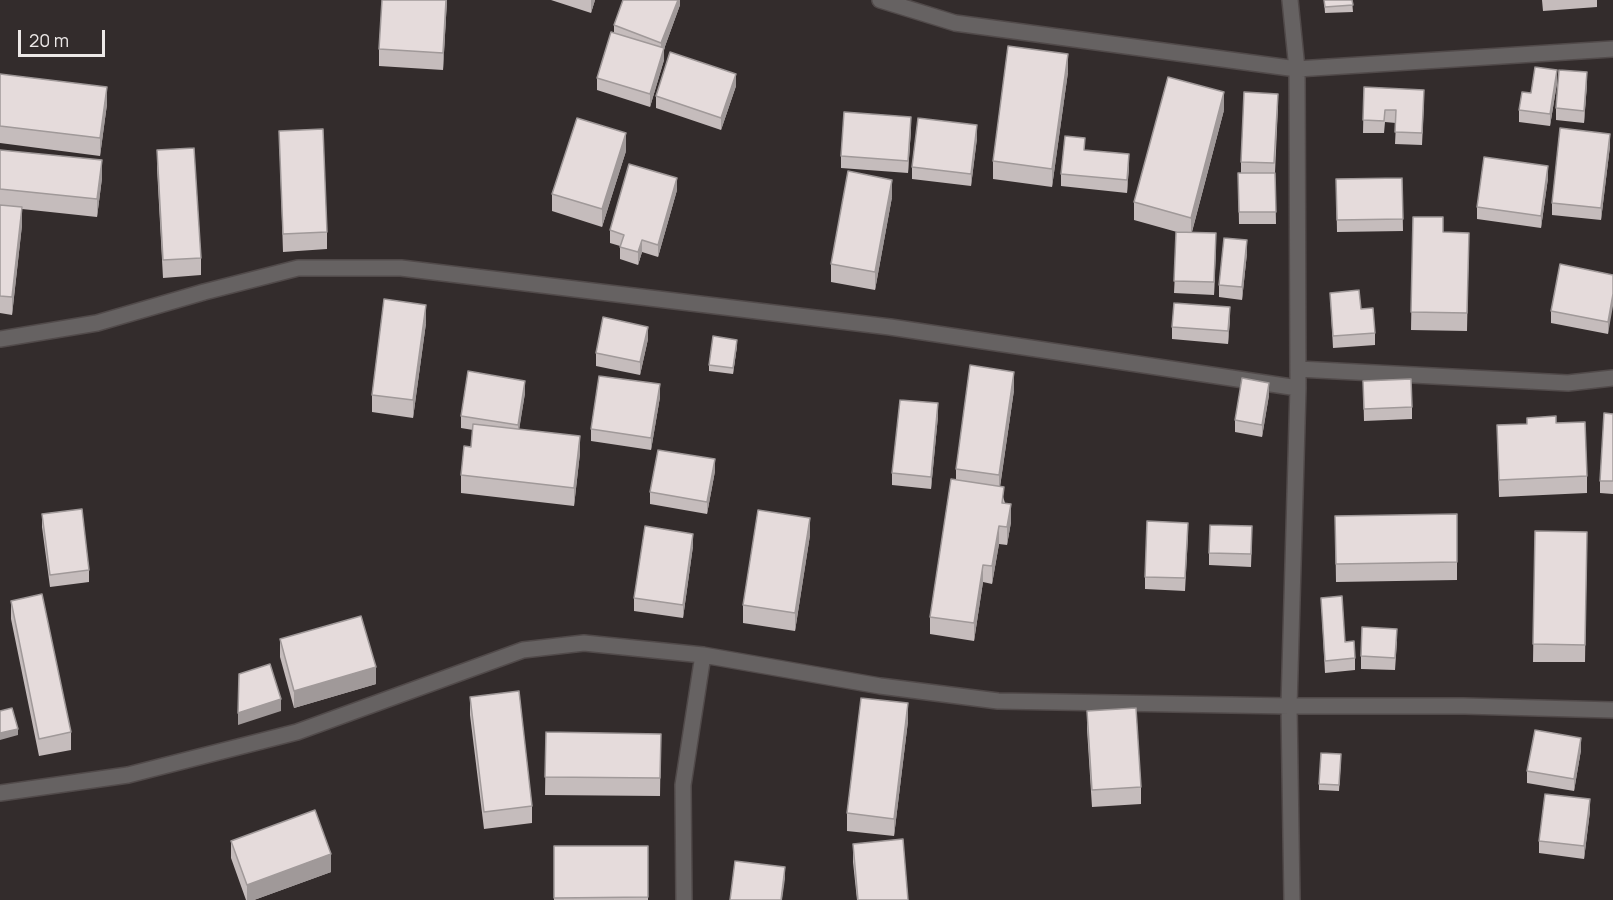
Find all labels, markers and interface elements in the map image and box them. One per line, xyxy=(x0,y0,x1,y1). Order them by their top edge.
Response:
scale bar xyxy=(21,18,108,56)
text: 20 m xyxy=(29,28,69,52)

